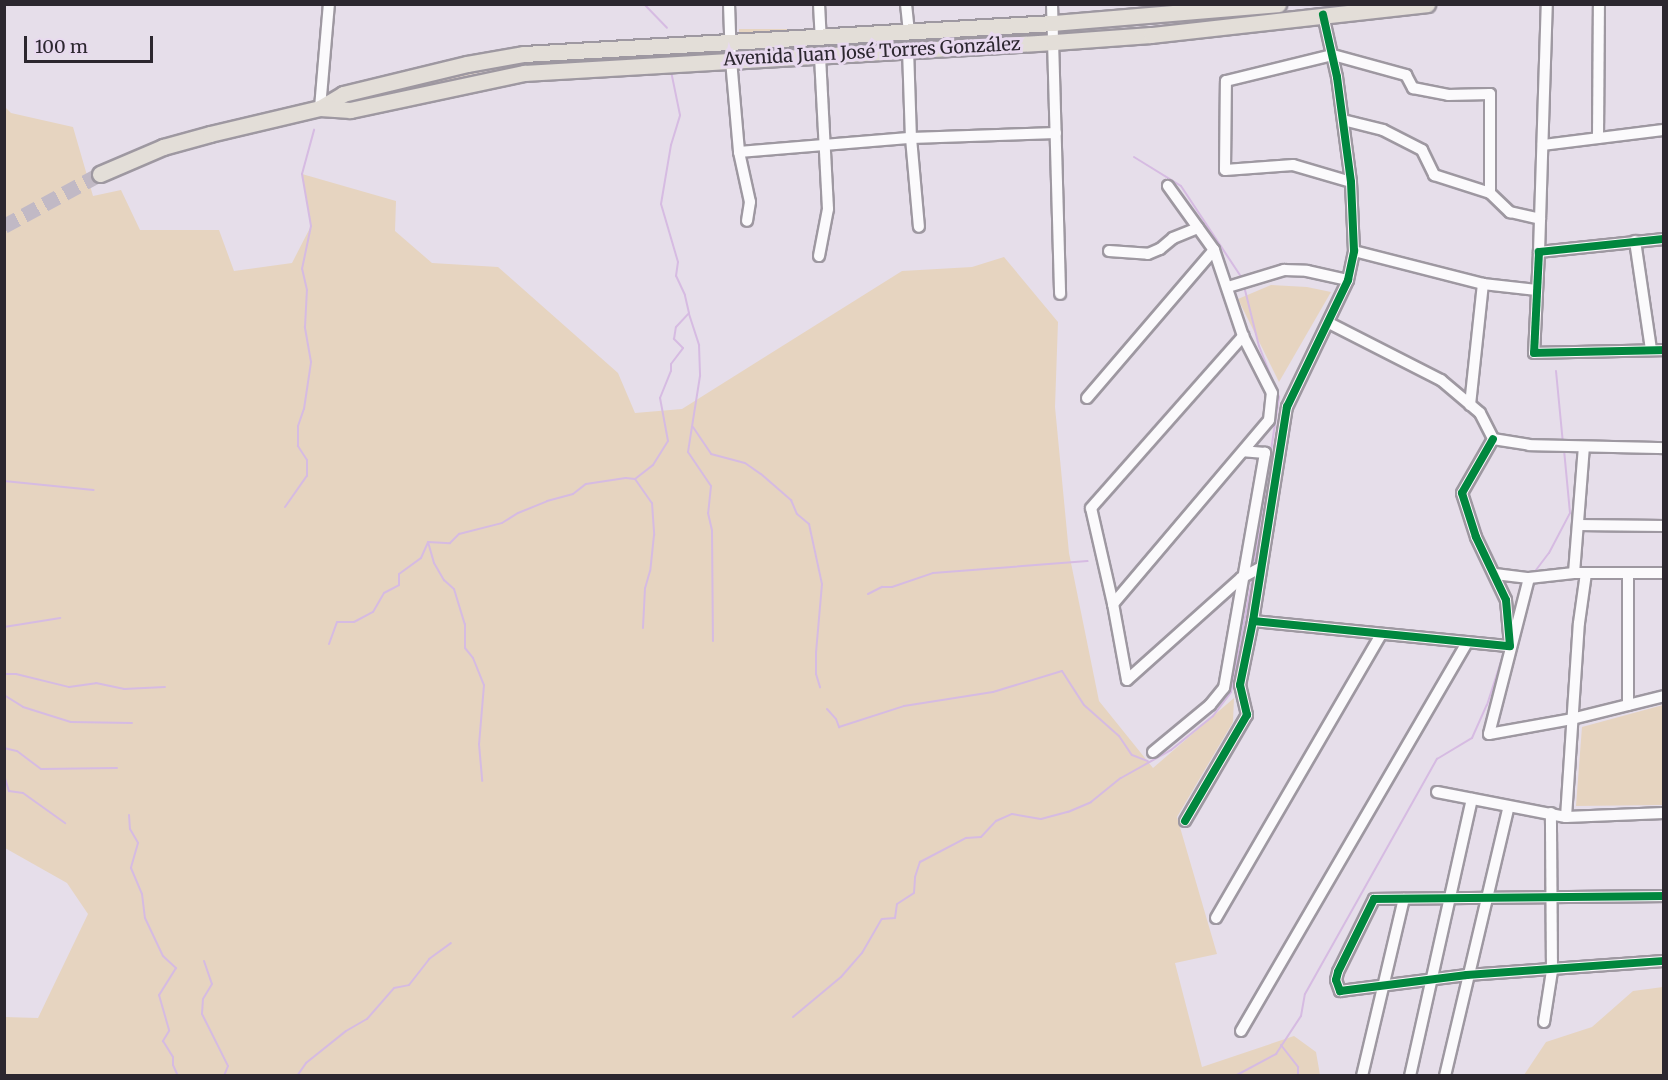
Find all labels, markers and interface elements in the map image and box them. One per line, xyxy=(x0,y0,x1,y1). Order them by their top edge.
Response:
scale bar xyxy=(27,24,156,62)
street label: Avenida Juan José Torres González xyxy=(723,33,1021,71)
text: 100 m xyxy=(35,35,88,58)

